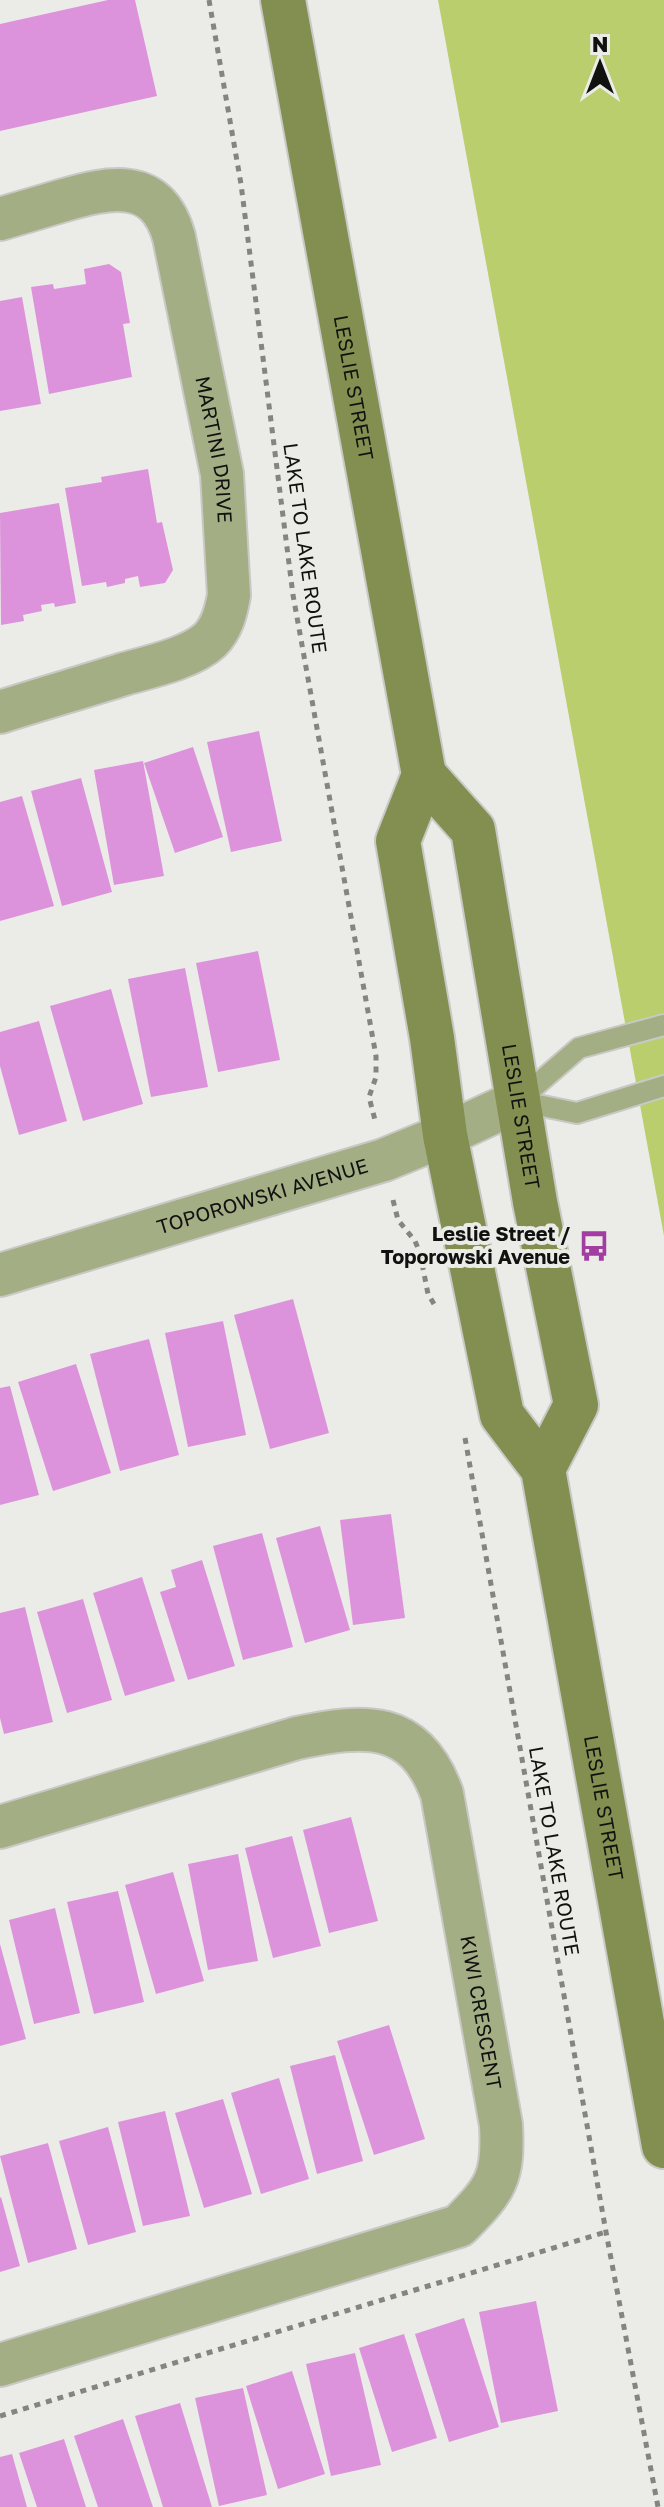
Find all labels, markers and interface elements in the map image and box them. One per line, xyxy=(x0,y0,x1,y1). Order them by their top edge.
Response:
north arrow xyxy=(560,24,640,104)
text: N xyxy=(592,30,608,57)
street label: LESLIE STREET xyxy=(330,313,379,462)
street label: MARTINI DRIVE xyxy=(191,374,238,524)
street label: LAKE TO LAKE ROUTE xyxy=(279,441,333,655)
street label: LESLIE STREET xyxy=(498,1042,546,1191)
street label: TOPOROWSKI AVENUE xyxy=(154,1153,371,1238)
place label: Leslie Street / Toporowski Avenue xyxy=(381,1221,570,1268)
bus stop icon: Leslie Street / Toporowski Avenue xyxy=(577,1229,611,1263)
street label: LESLIE STREET xyxy=(580,1733,629,1882)
street label: LAKE TO LAKE ROUTE xyxy=(525,1744,585,1957)
street label: KIWI CRESCENT xyxy=(456,1933,507,2091)

